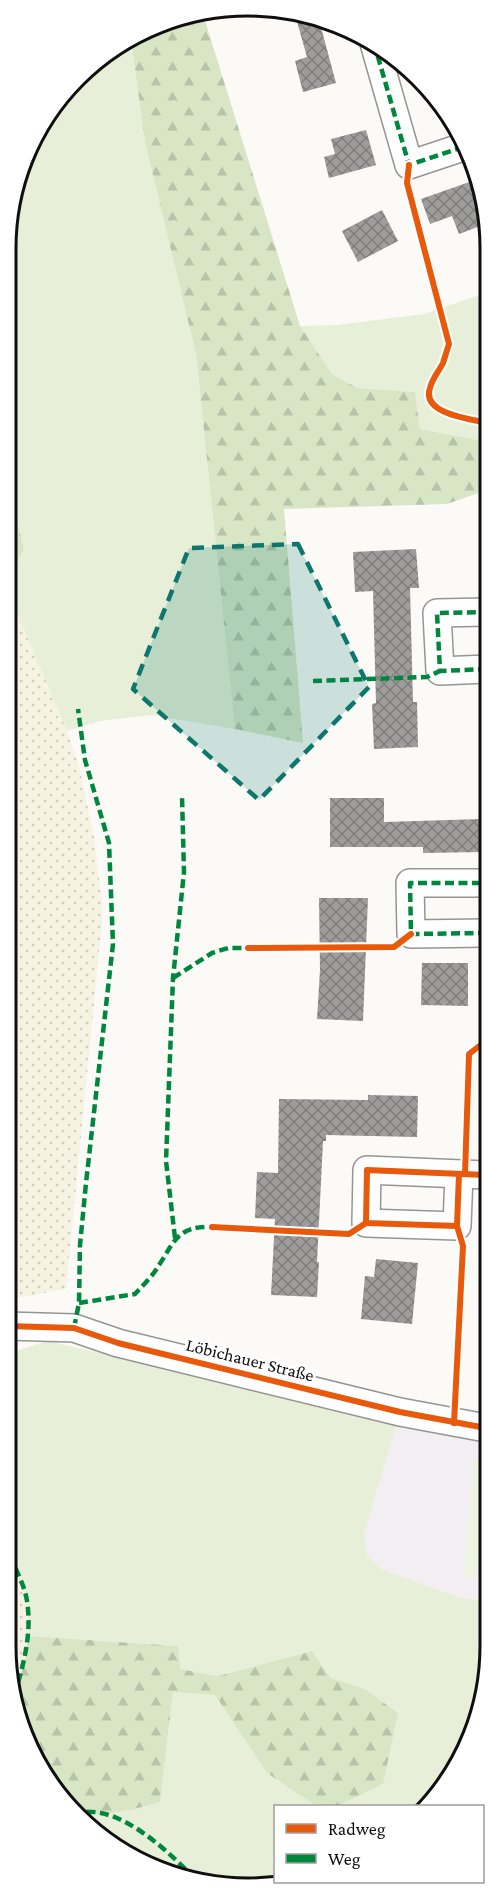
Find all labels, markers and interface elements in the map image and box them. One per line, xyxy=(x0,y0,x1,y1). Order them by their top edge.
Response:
street label: Löbichauer Straße xyxy=(184,1334,316,1386)
legend xyxy=(274,1805,484,1883)
text: Radweg xyxy=(328,1819,386,1839)
text: Weg xyxy=(328,1849,361,1869)

